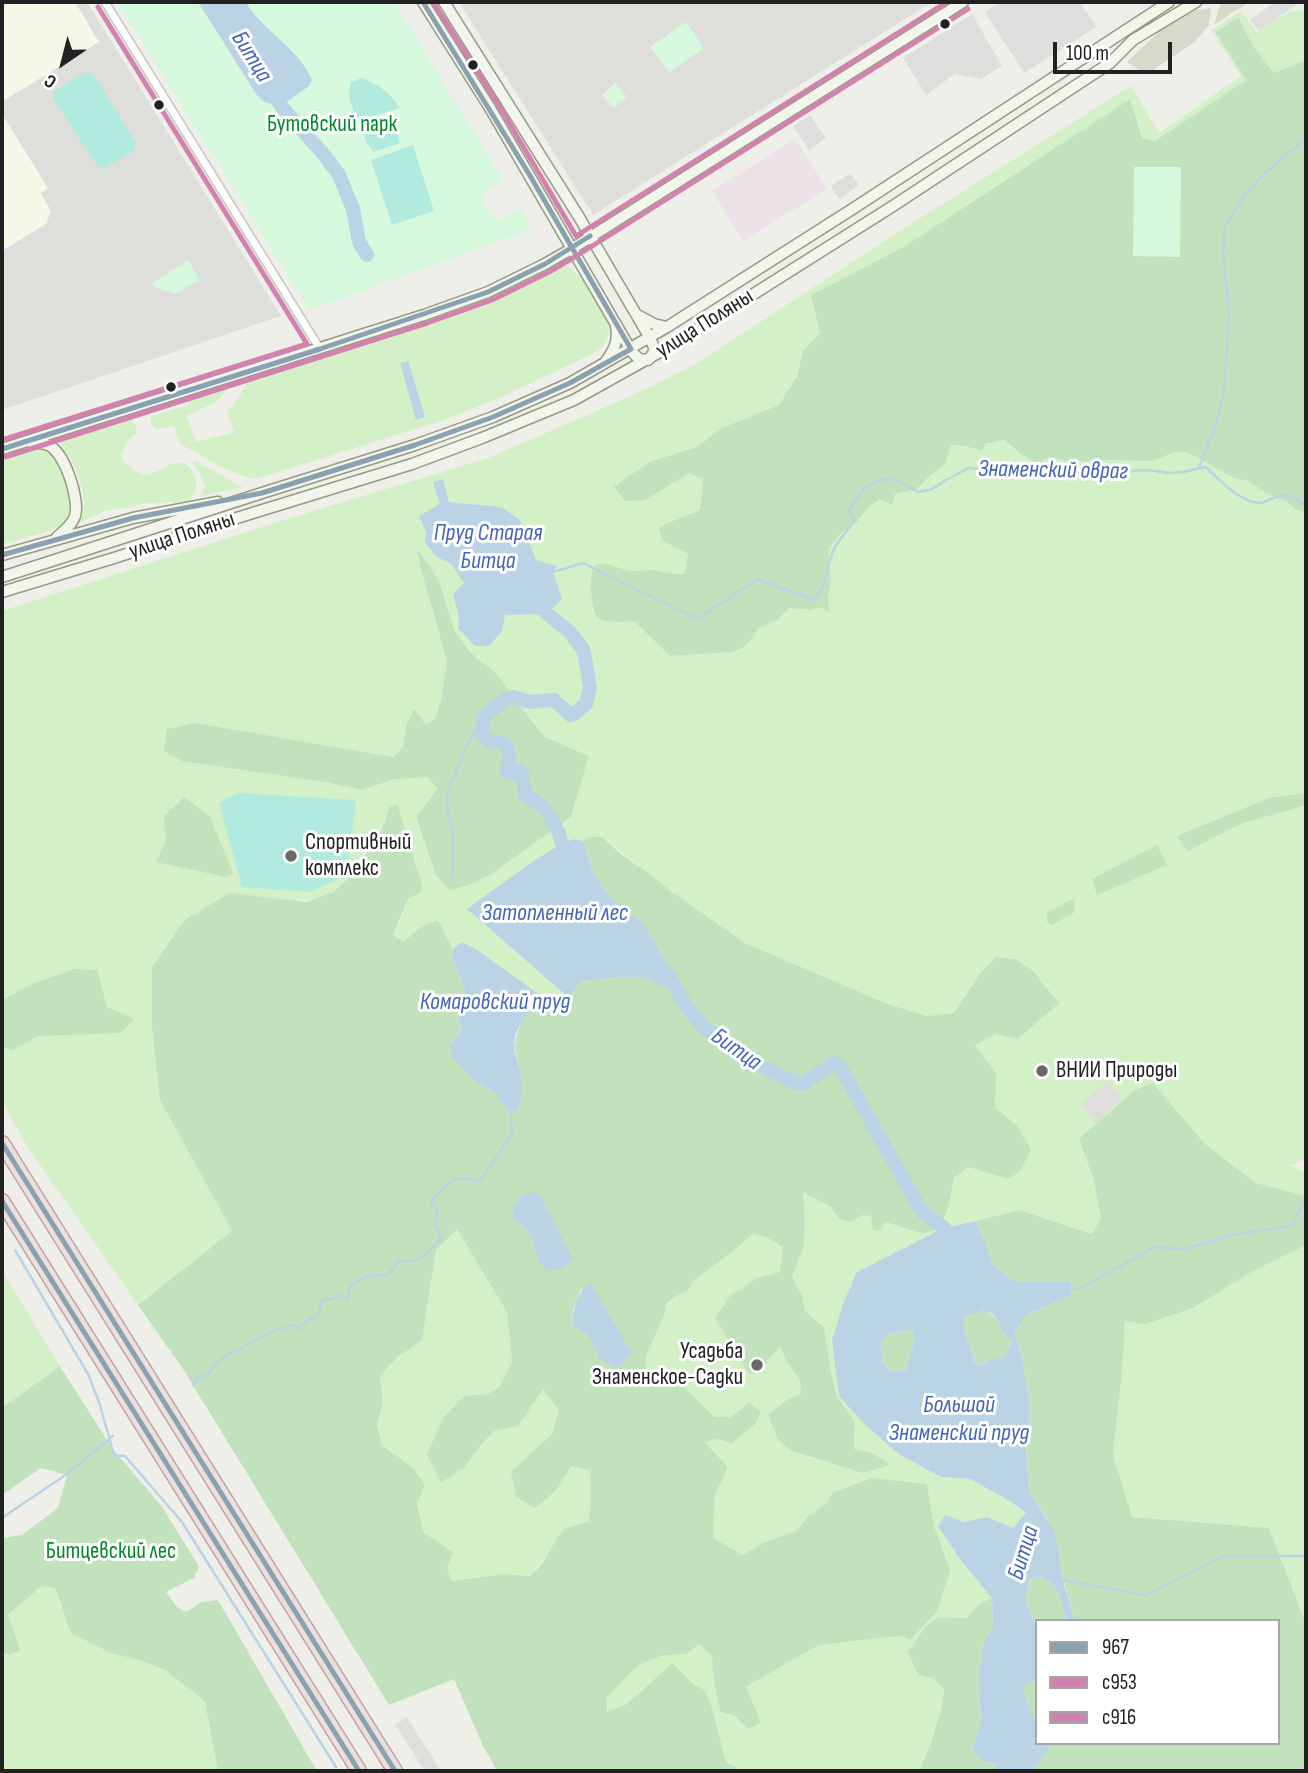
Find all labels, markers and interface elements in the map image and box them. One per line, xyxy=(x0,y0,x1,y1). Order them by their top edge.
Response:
unlabelled marker xyxy=(938,17,952,31)
water label: Битца xyxy=(224,26,278,88)
north arrow xyxy=(28,28,98,98)
scale bar xyxy=(1056,28,1175,72)
text: 100 m xyxy=(1066,41,1109,66)
unlabelled marker xyxy=(466,58,480,72)
text: С xyxy=(40,68,61,93)
unlabelled marker xyxy=(152,98,166,112)
park label: Бутовский парк xyxy=(267,111,397,139)
street label: улица Поляны xyxy=(651,283,759,365)
unlabelled marker xyxy=(164,380,178,394)
water label: Знаменский овраг xyxy=(978,455,1128,487)
street label: улица Поляны xyxy=(126,506,238,566)
water label: Пруд Старая Битца xyxy=(434,520,542,576)
place label: Спортивный комплекс xyxy=(305,829,411,883)
marker: Спортивный комплекс xyxy=(283,848,299,864)
water label: Затопленный лес xyxy=(482,900,628,928)
water label: Комаровский пруд xyxy=(420,989,570,1017)
water label: Битца xyxy=(705,1022,767,1078)
place label: ВНИИ Природы xyxy=(1056,1057,1177,1085)
marker: ВНИИ Природы xyxy=(1034,1063,1050,1079)
place label: Усадьба Знаменское-Садки xyxy=(592,1338,743,1392)
marker: Усадьба Знаменское-Садки xyxy=(749,1357,765,1373)
water label: Большой Знаменский пруд xyxy=(889,1392,1029,1448)
water label: Битца xyxy=(1002,1523,1046,1583)
park label: Битцевский лес xyxy=(46,1538,176,1566)
legend xyxy=(1035,1619,1280,1745)
text: 967 xyxy=(1102,1635,1129,1660)
text: с953 xyxy=(1102,1670,1137,1695)
text: с916 xyxy=(1102,1705,1136,1730)

